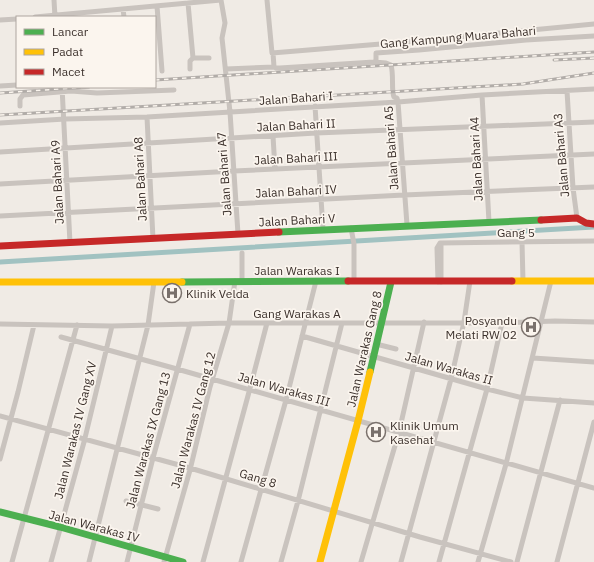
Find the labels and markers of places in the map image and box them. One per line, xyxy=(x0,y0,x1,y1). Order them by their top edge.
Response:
hospital icon: Klinik Velda xyxy=(161,282,183,304)
place label: Klinik Velda xyxy=(186,286,250,301)
place label: Posyandu Melati RW 02 xyxy=(445,313,517,342)
hospital icon: Posyandu Melati RW 02 xyxy=(520,316,542,338)
place label: Klinik Umum Kasehat xyxy=(390,418,459,447)
hospital icon: Klinik Umum Kasehat xyxy=(365,421,387,443)

